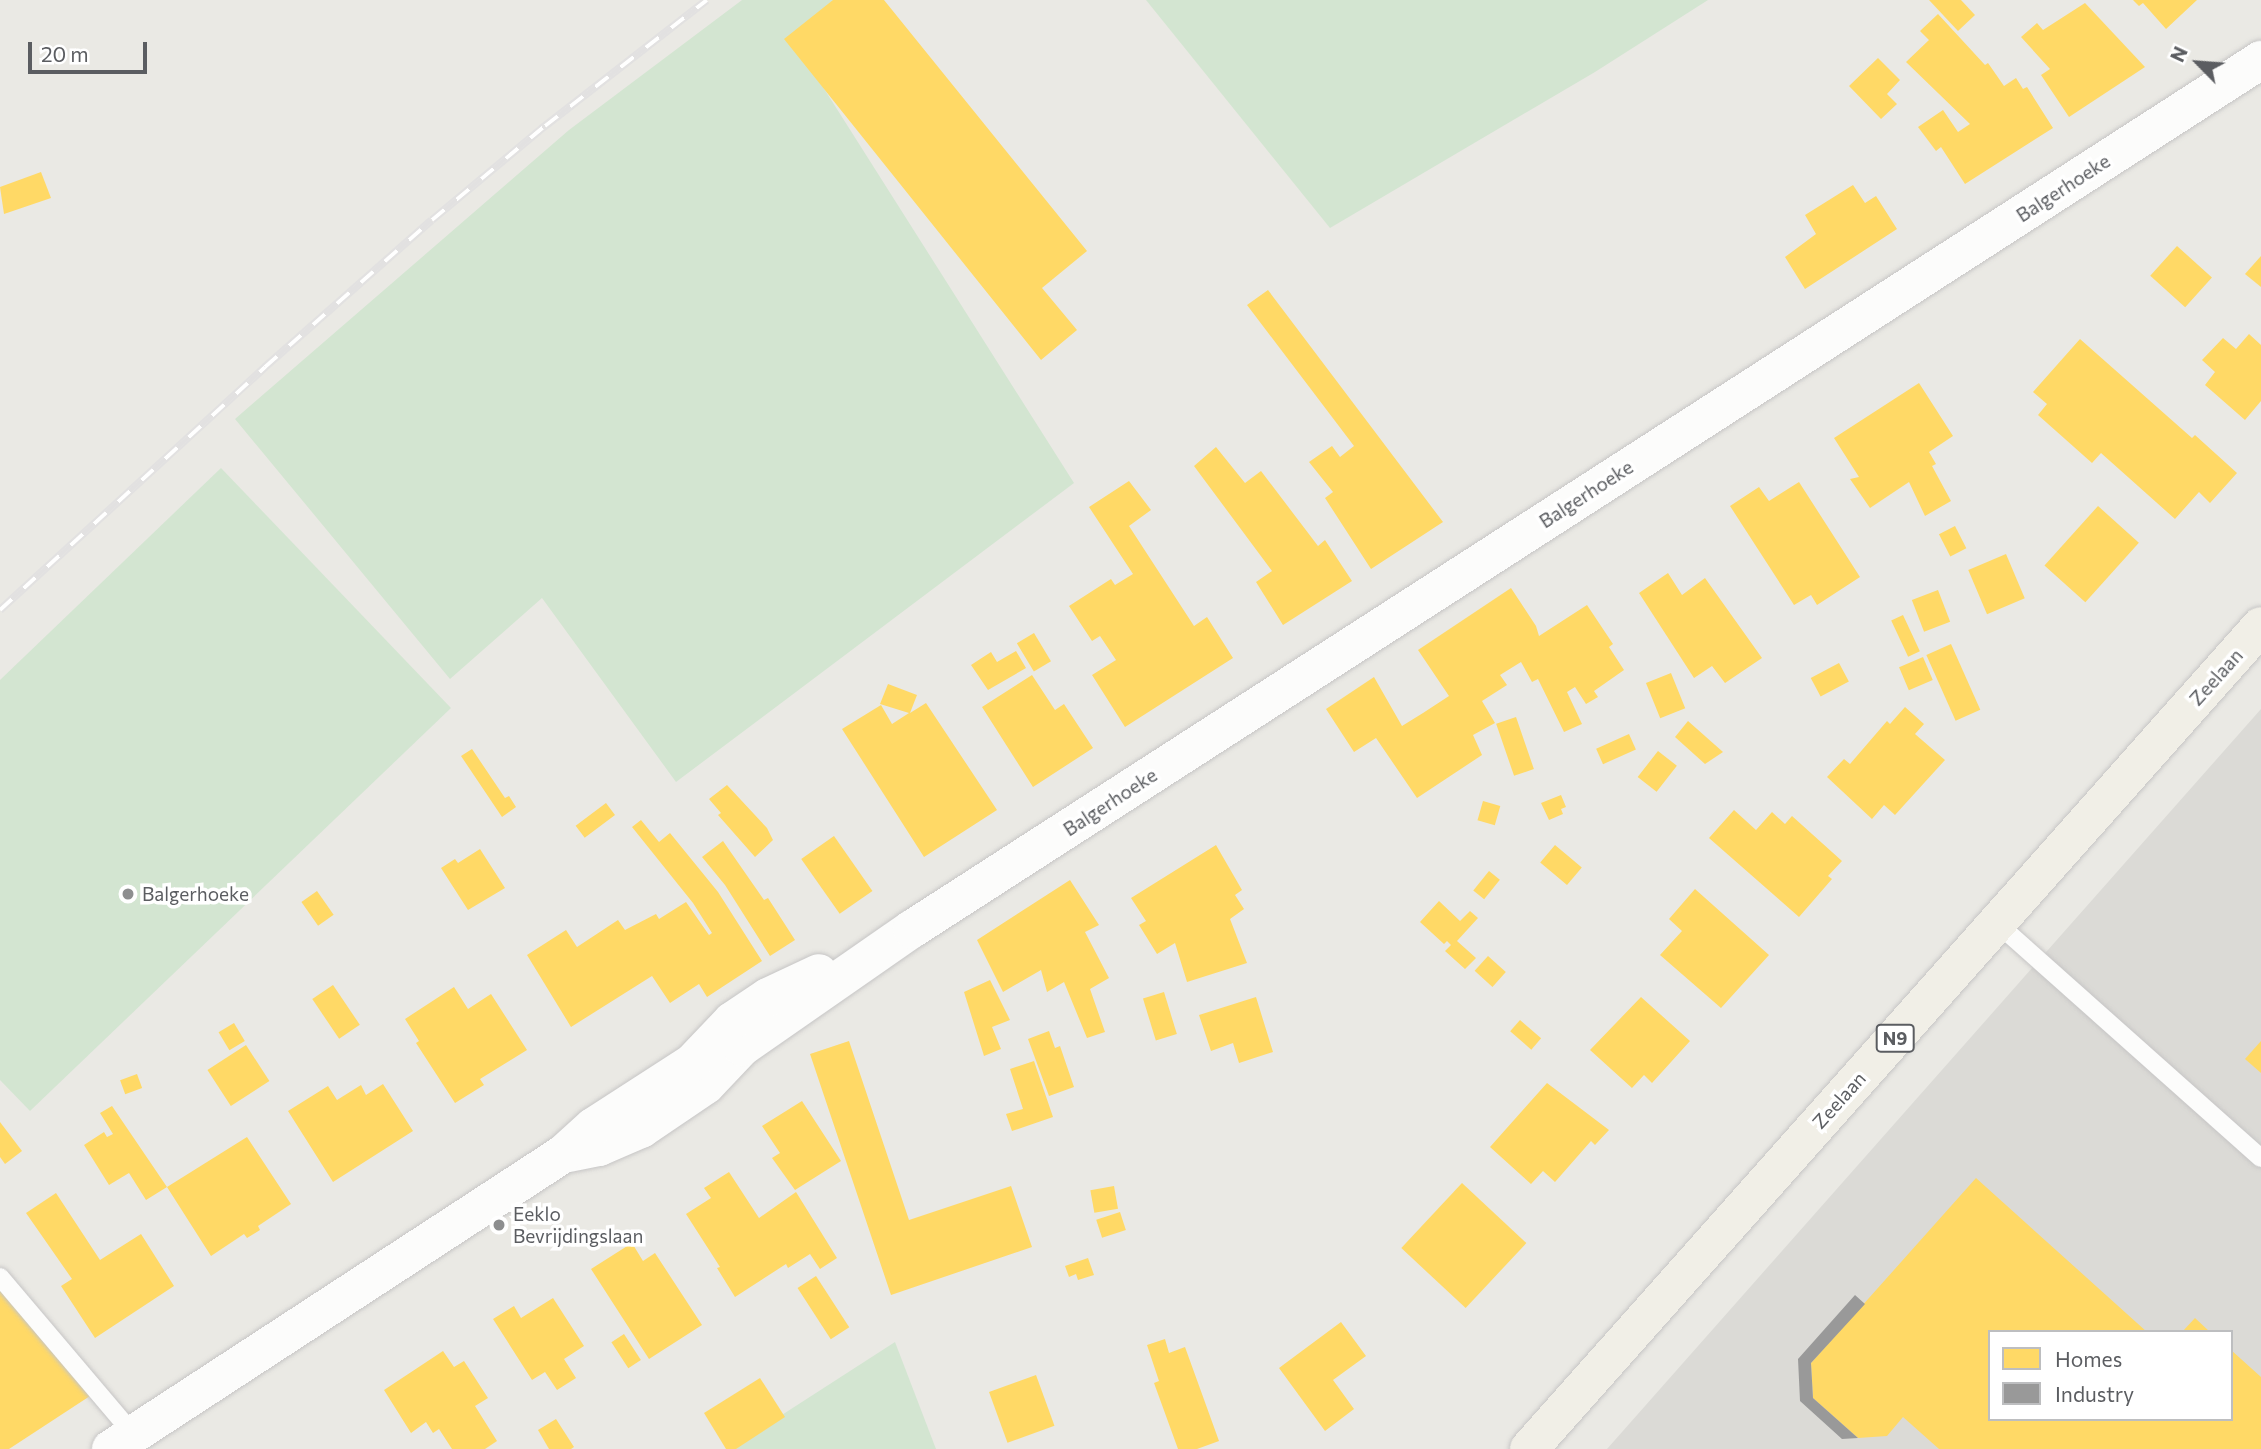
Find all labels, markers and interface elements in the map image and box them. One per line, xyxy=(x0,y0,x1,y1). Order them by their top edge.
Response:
scale bar xyxy=(32,28,150,72)
north arrow xyxy=(2163,28,2233,98)
text: 20 m xyxy=(41,41,89,66)
text: N xyxy=(2165,43,2192,65)
street label: Balgerhoeke xyxy=(2012,149,2114,227)
street label: Balgerhoeke xyxy=(1535,455,1637,533)
street label: Zeelaan xyxy=(2185,644,2247,710)
street label: Balgerhoeke xyxy=(1059,763,1161,841)
place label: Balgerhoeke xyxy=(142,883,249,905)
marker: Balgerhoeke xyxy=(120,886,136,902)
road number: N9 xyxy=(1874,1023,1916,1052)
street label: Zeelaan xyxy=(1808,1067,1870,1133)
place label: Eeklo Bevrijdingslaan xyxy=(513,1203,643,1247)
marker: Eeklo Bevrijdingslaan xyxy=(491,1217,507,1233)
legend xyxy=(1988,1330,2233,1421)
text: Homes xyxy=(2055,1346,2122,1371)
text: Industry xyxy=(2055,1381,2134,1406)

